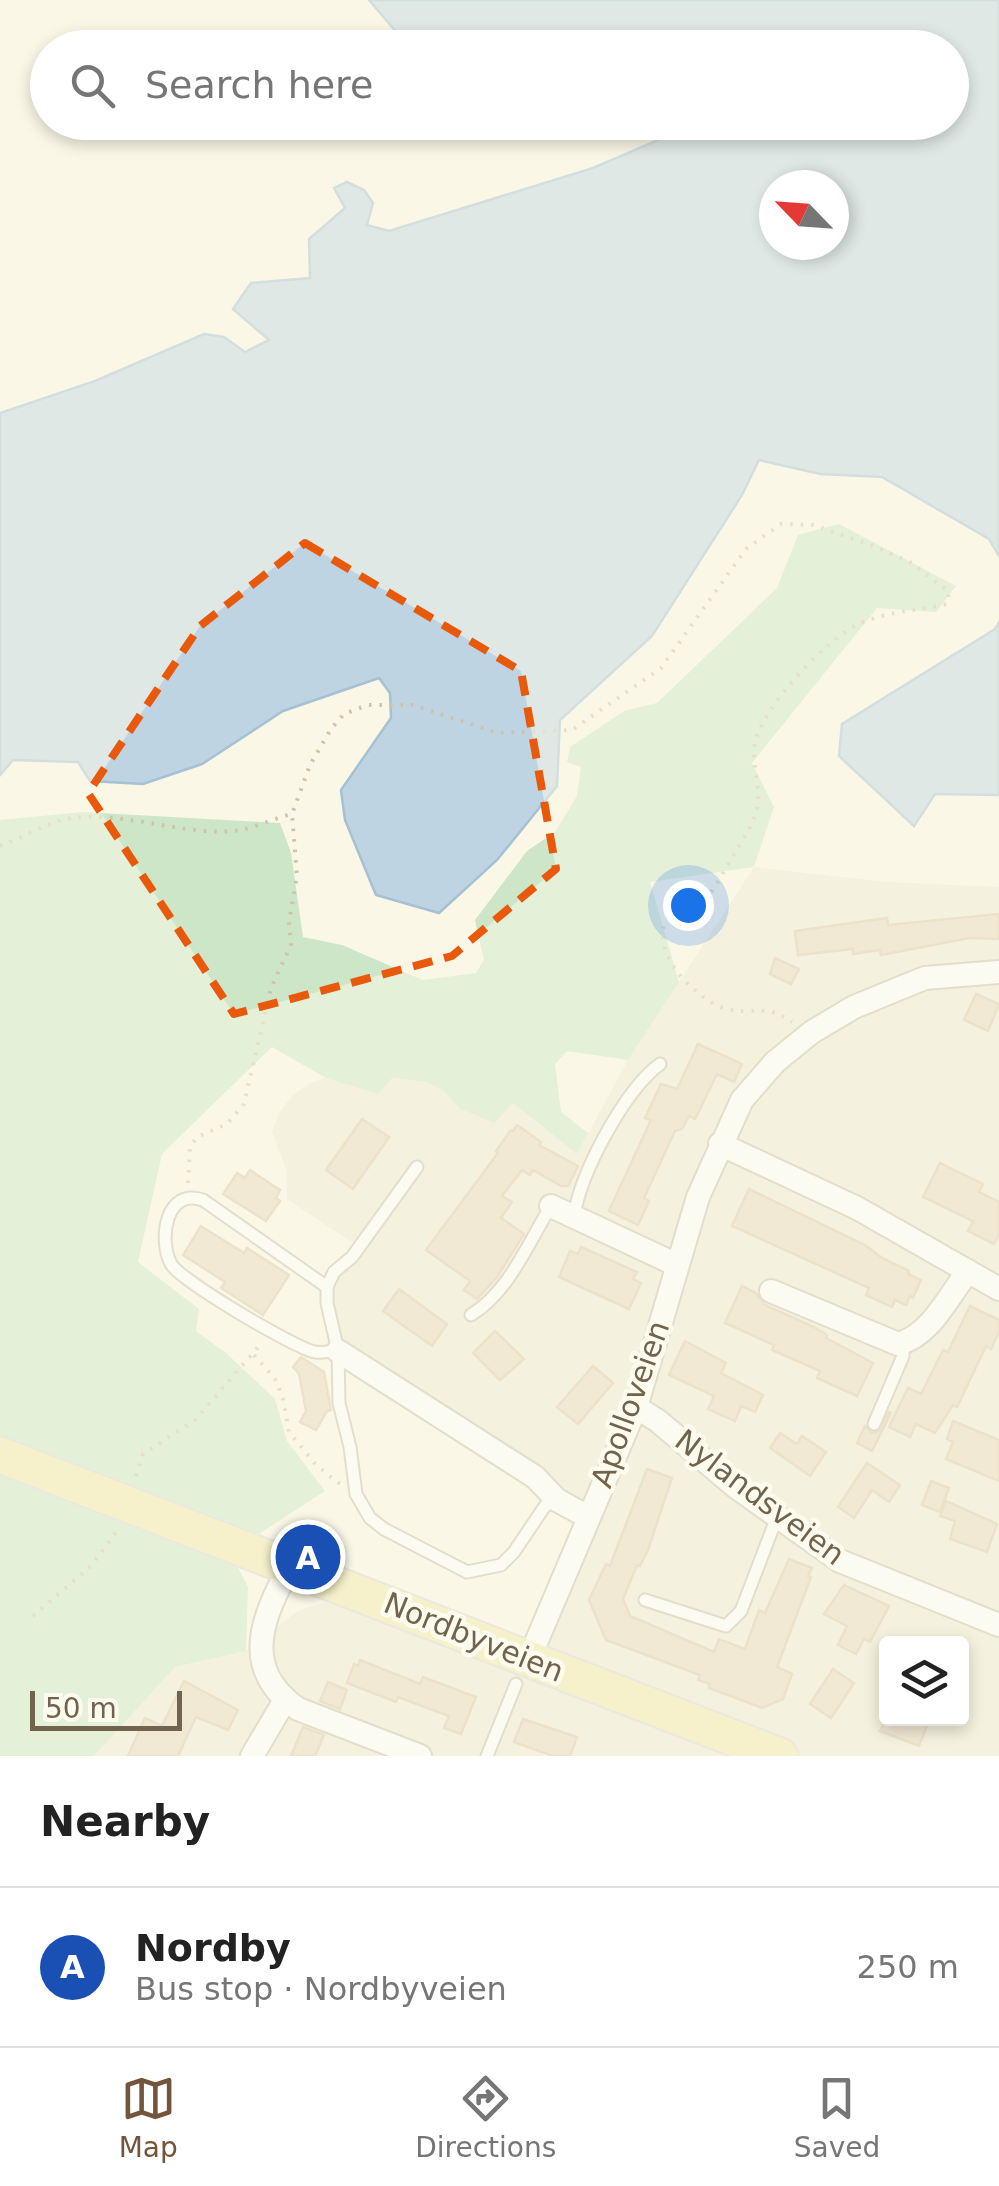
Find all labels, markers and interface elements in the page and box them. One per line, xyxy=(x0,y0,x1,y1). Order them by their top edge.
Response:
search box xyxy=(30,30,969,140)
icon: search xyxy=(65,58,120,113)
text: Search here xyxy=(145,63,373,107)
north arrow xyxy=(759,170,849,260)
your location xyxy=(663,880,714,931)
street label: Apolloveien xyxy=(584,1316,676,1492)
street label: Nylandsveien xyxy=(669,1422,851,1572)
pin: A xyxy=(276,1520,340,1594)
street label: Nordbyveien xyxy=(379,1585,569,1689)
map controls xyxy=(879,1636,969,1726)
button: layers xyxy=(879,1636,969,1726)
scale bar xyxy=(30,1686,182,1730)
text: 50 m xyxy=(45,1692,117,1725)
text: Nearby xyxy=(40,1797,210,1846)
text: Nordby xyxy=(135,1926,291,1970)
text: A xyxy=(60,1948,85,1986)
text: 250 m xyxy=(857,1948,959,1986)
text: Bus stop · Nordbyveien xyxy=(135,1970,507,2008)
tab: Map xyxy=(119,2071,178,2164)
tab: Directions xyxy=(415,2071,556,2164)
tab: Saved xyxy=(794,2071,880,2164)

